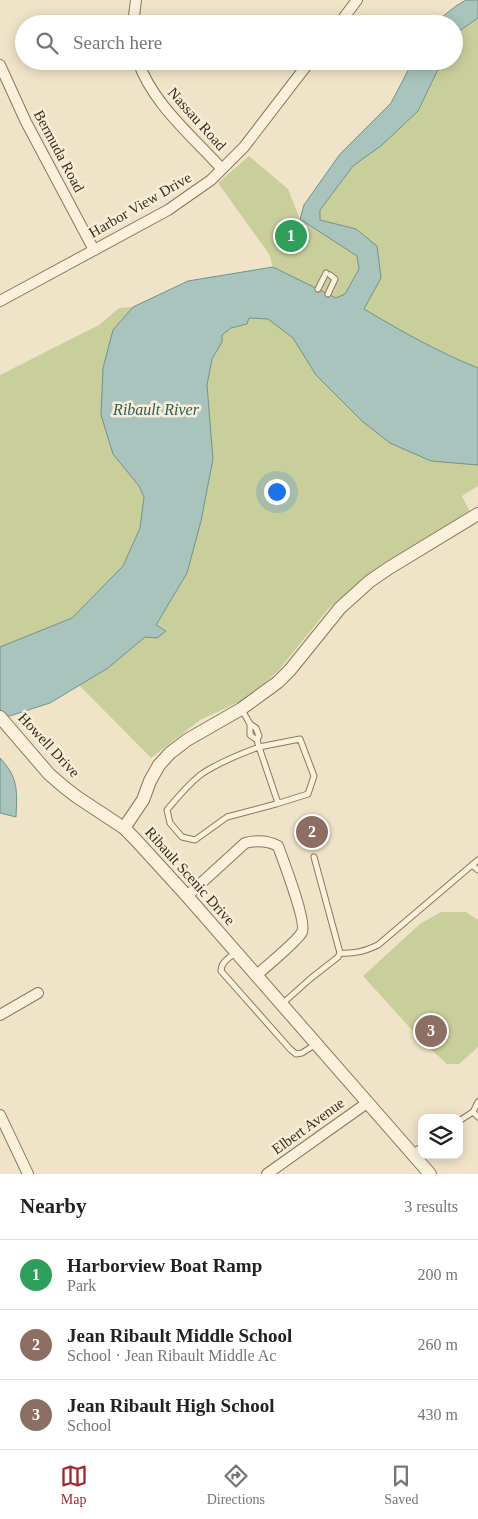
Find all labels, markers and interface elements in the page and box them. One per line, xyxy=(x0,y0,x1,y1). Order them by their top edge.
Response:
search box xyxy=(15,15,463,70)
icon: search xyxy=(33,29,61,57)
text: Search here xyxy=(73,32,162,53)
street label: Nassau Road xyxy=(165,84,230,154)
street label: Bermuda Road xyxy=(31,107,88,195)
street label: Harbor View Drive xyxy=(86,169,194,241)
pin: 1 xyxy=(275,217,307,255)
water label: Ribault River xyxy=(112,401,200,418)
your location xyxy=(264,479,290,505)
street label: Howell Drive xyxy=(15,710,83,781)
pin: 2 xyxy=(296,813,328,851)
street label: Ribault Scenic Drive xyxy=(142,824,238,928)
pin: 3 xyxy=(415,1012,447,1050)
street label: Elbert Avenue xyxy=(269,1094,347,1157)
map controls xyxy=(418,1114,463,1159)
button: layers xyxy=(418,1114,463,1159)
text: Nearby xyxy=(20,1194,87,1218)
text: 3 results xyxy=(404,1198,458,1215)
text: Harborview Boat Ramp xyxy=(67,1255,262,1276)
text: 1 xyxy=(32,1266,40,1283)
text: 200 m xyxy=(418,1266,458,1283)
text: Park xyxy=(67,1277,96,1294)
text: Jean Ribault Middle School xyxy=(67,1325,292,1346)
text: 2 xyxy=(32,1336,40,1353)
text: 260 m xyxy=(418,1336,458,1353)
text: School · Jean Ribault Middle Ac xyxy=(67,1347,276,1364)
text: Jean Ribault High School xyxy=(67,1395,274,1416)
text: 3 xyxy=(32,1406,40,1423)
text: 430 m xyxy=(418,1406,458,1423)
text: School xyxy=(67,1417,111,1434)
tab: Map xyxy=(60,1462,88,1508)
tab: Directions xyxy=(207,1462,265,1508)
tab: Saved xyxy=(384,1462,418,1508)

